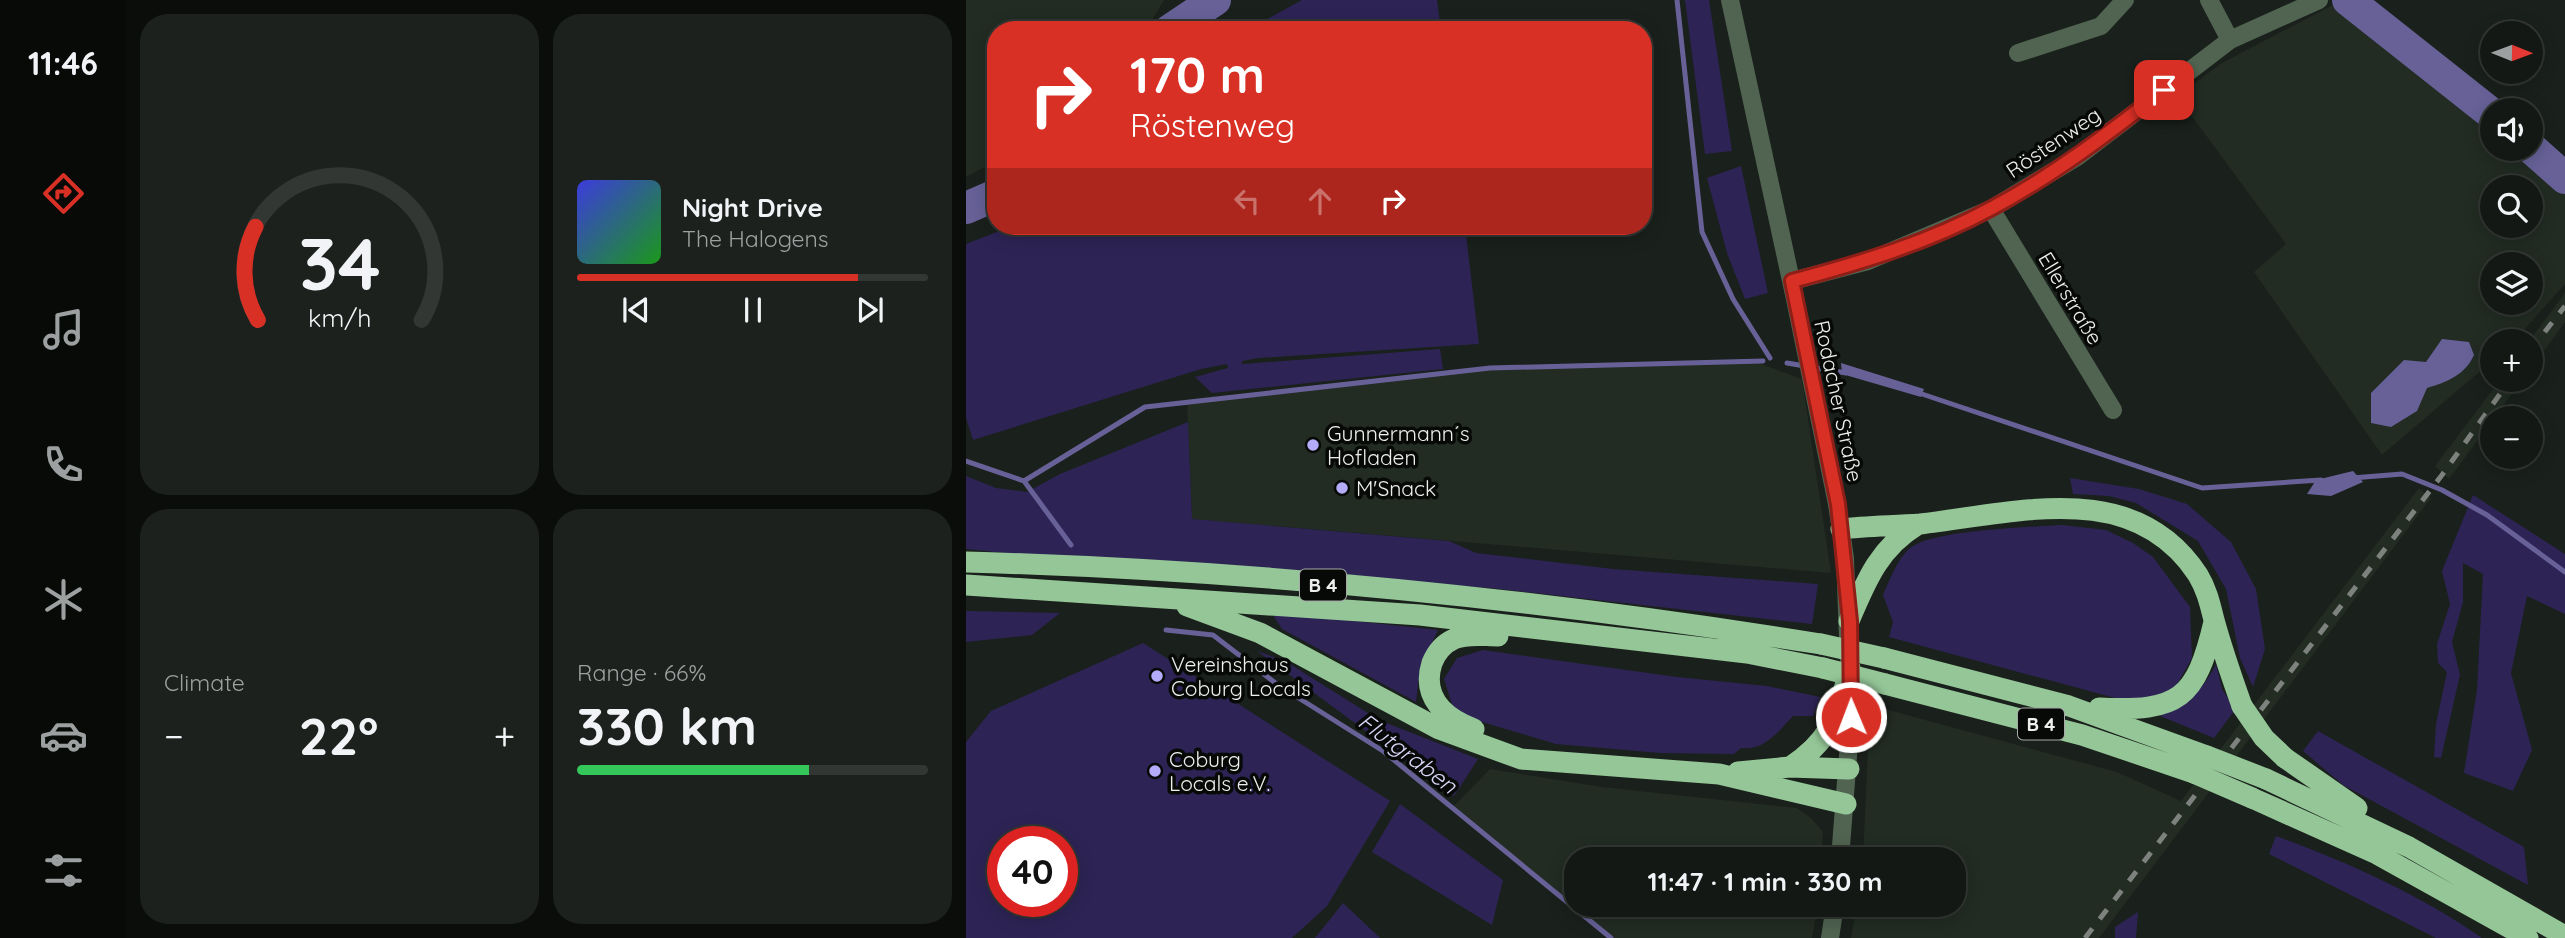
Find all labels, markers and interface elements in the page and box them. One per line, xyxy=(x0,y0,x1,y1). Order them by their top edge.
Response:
north arrow xyxy=(2480,21,2543,84)
map controls xyxy=(2480,21,2543,469)
text: 11:46 xyxy=(28,43,98,83)
text: 170 m xyxy=(1130,44,1265,105)
icon: right xyxy=(1015,49,1106,140)
pin xyxy=(2134,60,2194,120)
icon: arrive xyxy=(2145,71,2183,109)
button: sound xyxy=(2480,98,2543,161)
street label: Röstenweg xyxy=(2001,101,2105,183)
text: Röstenweg xyxy=(1130,105,1295,145)
icon: directions xyxy=(39,169,88,218)
button: search xyxy=(2480,175,2543,238)
icon: left xyxy=(1228,182,1266,220)
icon: ahead xyxy=(1301,182,1339,220)
icon: right xyxy=(1374,182,1412,220)
text: Night Drive xyxy=(682,191,823,224)
text: 34 xyxy=(299,218,380,309)
text: The Halogens xyxy=(682,224,829,253)
street label: Ellerstraße xyxy=(2033,247,2109,349)
button: layers xyxy=(2480,252,2543,315)
icon: previous xyxy=(617,291,655,329)
icon: pause xyxy=(734,291,772,329)
icon: next xyxy=(851,291,889,329)
text: km/h xyxy=(308,302,371,333)
icon: music xyxy=(39,305,88,354)
street label: Rodacher Straße xyxy=(1809,318,1869,484)
button: + xyxy=(2480,329,2543,392)
button: − xyxy=(2480,406,2543,469)
place label: Gunnermann´s Hofladen xyxy=(1327,420,1470,470)
marker: Gunnermann´s Hofladen xyxy=(1305,437,1321,453)
icon: phone xyxy=(39,440,88,489)
place label: M'Snack xyxy=(1356,475,1436,501)
marker: M'Snack xyxy=(1334,480,1350,496)
road number: B 4 xyxy=(1300,570,1346,600)
icon: climate xyxy=(39,575,88,624)
place label: Vereinshaus Coburg Locals xyxy=(1171,651,1311,701)
text: Range · 66% xyxy=(577,658,706,687)
text: Climate xyxy=(164,668,245,697)
marker: Vereinshaus Coburg Locals xyxy=(1149,668,1165,684)
position arrow xyxy=(1814,680,1888,754)
text: 330 km xyxy=(577,693,757,758)
text: 22° xyxy=(299,703,378,768)
water label: Flutgraben xyxy=(1353,706,1464,800)
road number: B 4 xyxy=(2018,708,2064,740)
icon: car xyxy=(39,711,88,760)
text: − xyxy=(164,712,184,760)
text: + xyxy=(494,712,515,760)
place label: Coburg Locals e.V. xyxy=(1169,746,1270,796)
marker: Coburg Locals e.V. xyxy=(1147,763,1163,779)
speed limit sign: 40 xyxy=(987,826,1078,917)
icon: filters xyxy=(39,846,88,895)
text: 11:47 · 1 min · 330 m xyxy=(1648,865,1882,898)

